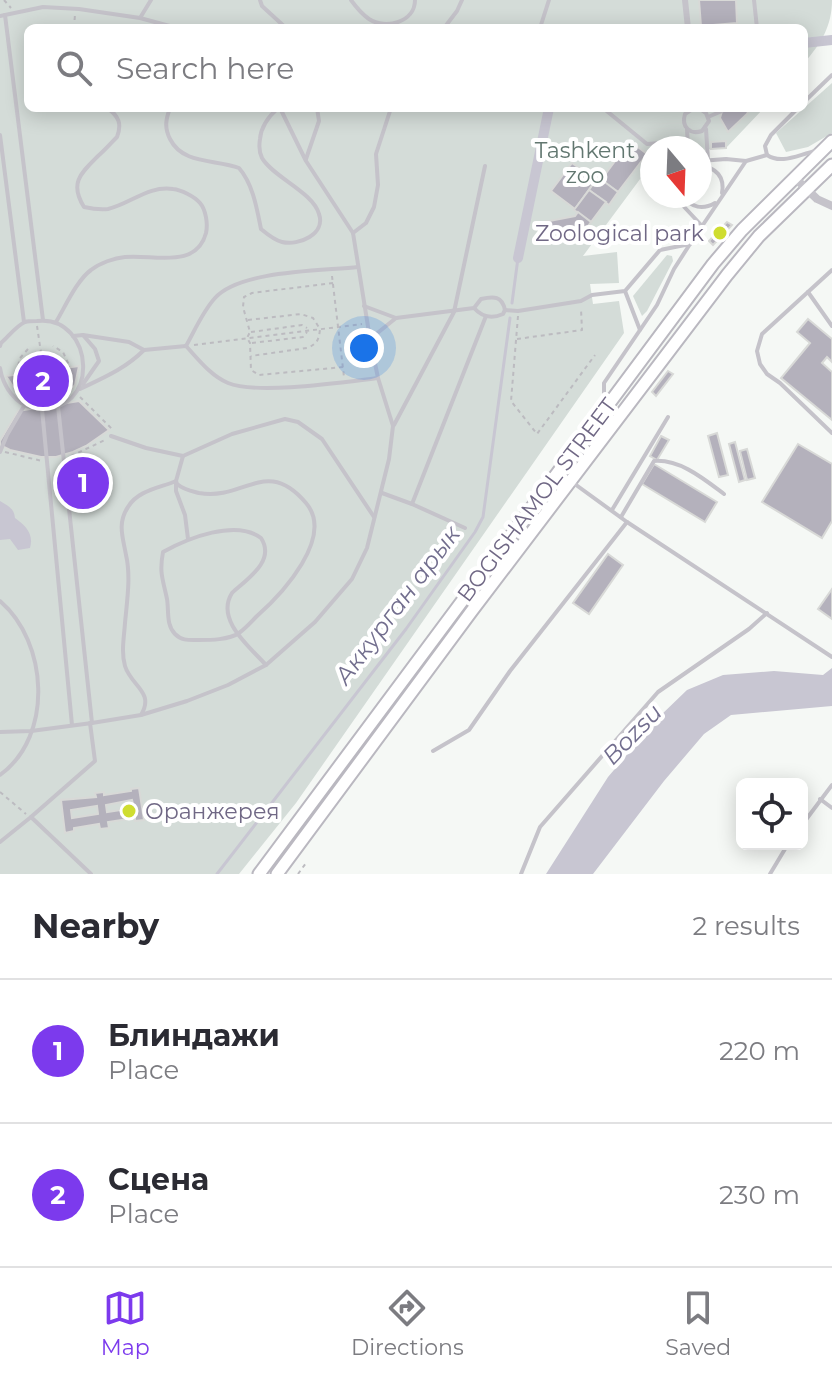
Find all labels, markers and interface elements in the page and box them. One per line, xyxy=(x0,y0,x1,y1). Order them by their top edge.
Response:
search box xyxy=(24,24,808,112)
icon: search xyxy=(52,46,96,90)
text: Search here xyxy=(116,50,294,87)
north arrow xyxy=(640,136,712,208)
park label: Tashkent zoo xyxy=(535,137,635,189)
place label: Zoological park xyxy=(535,220,705,247)
marker: Zoological park xyxy=(711,224,729,242)
your location xyxy=(344,328,384,368)
pin: 2 xyxy=(17,351,69,411)
street label: BOGISHAMOL STREET xyxy=(452,393,623,607)
pin: 1 xyxy=(57,453,109,513)
water label: Аккурган арык xyxy=(327,519,467,691)
water label: Bozsu xyxy=(596,698,668,770)
map controls xyxy=(736,778,808,850)
button: locate xyxy=(736,778,808,850)
place label: Оранжерея xyxy=(145,798,280,825)
marker: Оранжерея xyxy=(120,802,138,820)
text: Nearby xyxy=(32,905,159,947)
text: 2 results xyxy=(692,910,800,942)
text: Блиндажи xyxy=(108,1017,280,1054)
text: 1 xyxy=(53,1035,63,1067)
text: 220 m xyxy=(719,1035,800,1067)
text: Place xyxy=(108,1054,179,1086)
text: Сцена xyxy=(108,1161,209,1198)
text: 2 xyxy=(50,1179,66,1211)
text: 230 m xyxy=(719,1179,800,1211)
text: Place xyxy=(108,1198,179,1230)
tab: Map xyxy=(101,1286,150,1361)
tab: Directions xyxy=(351,1286,464,1361)
tab: Saved xyxy=(665,1286,731,1361)

